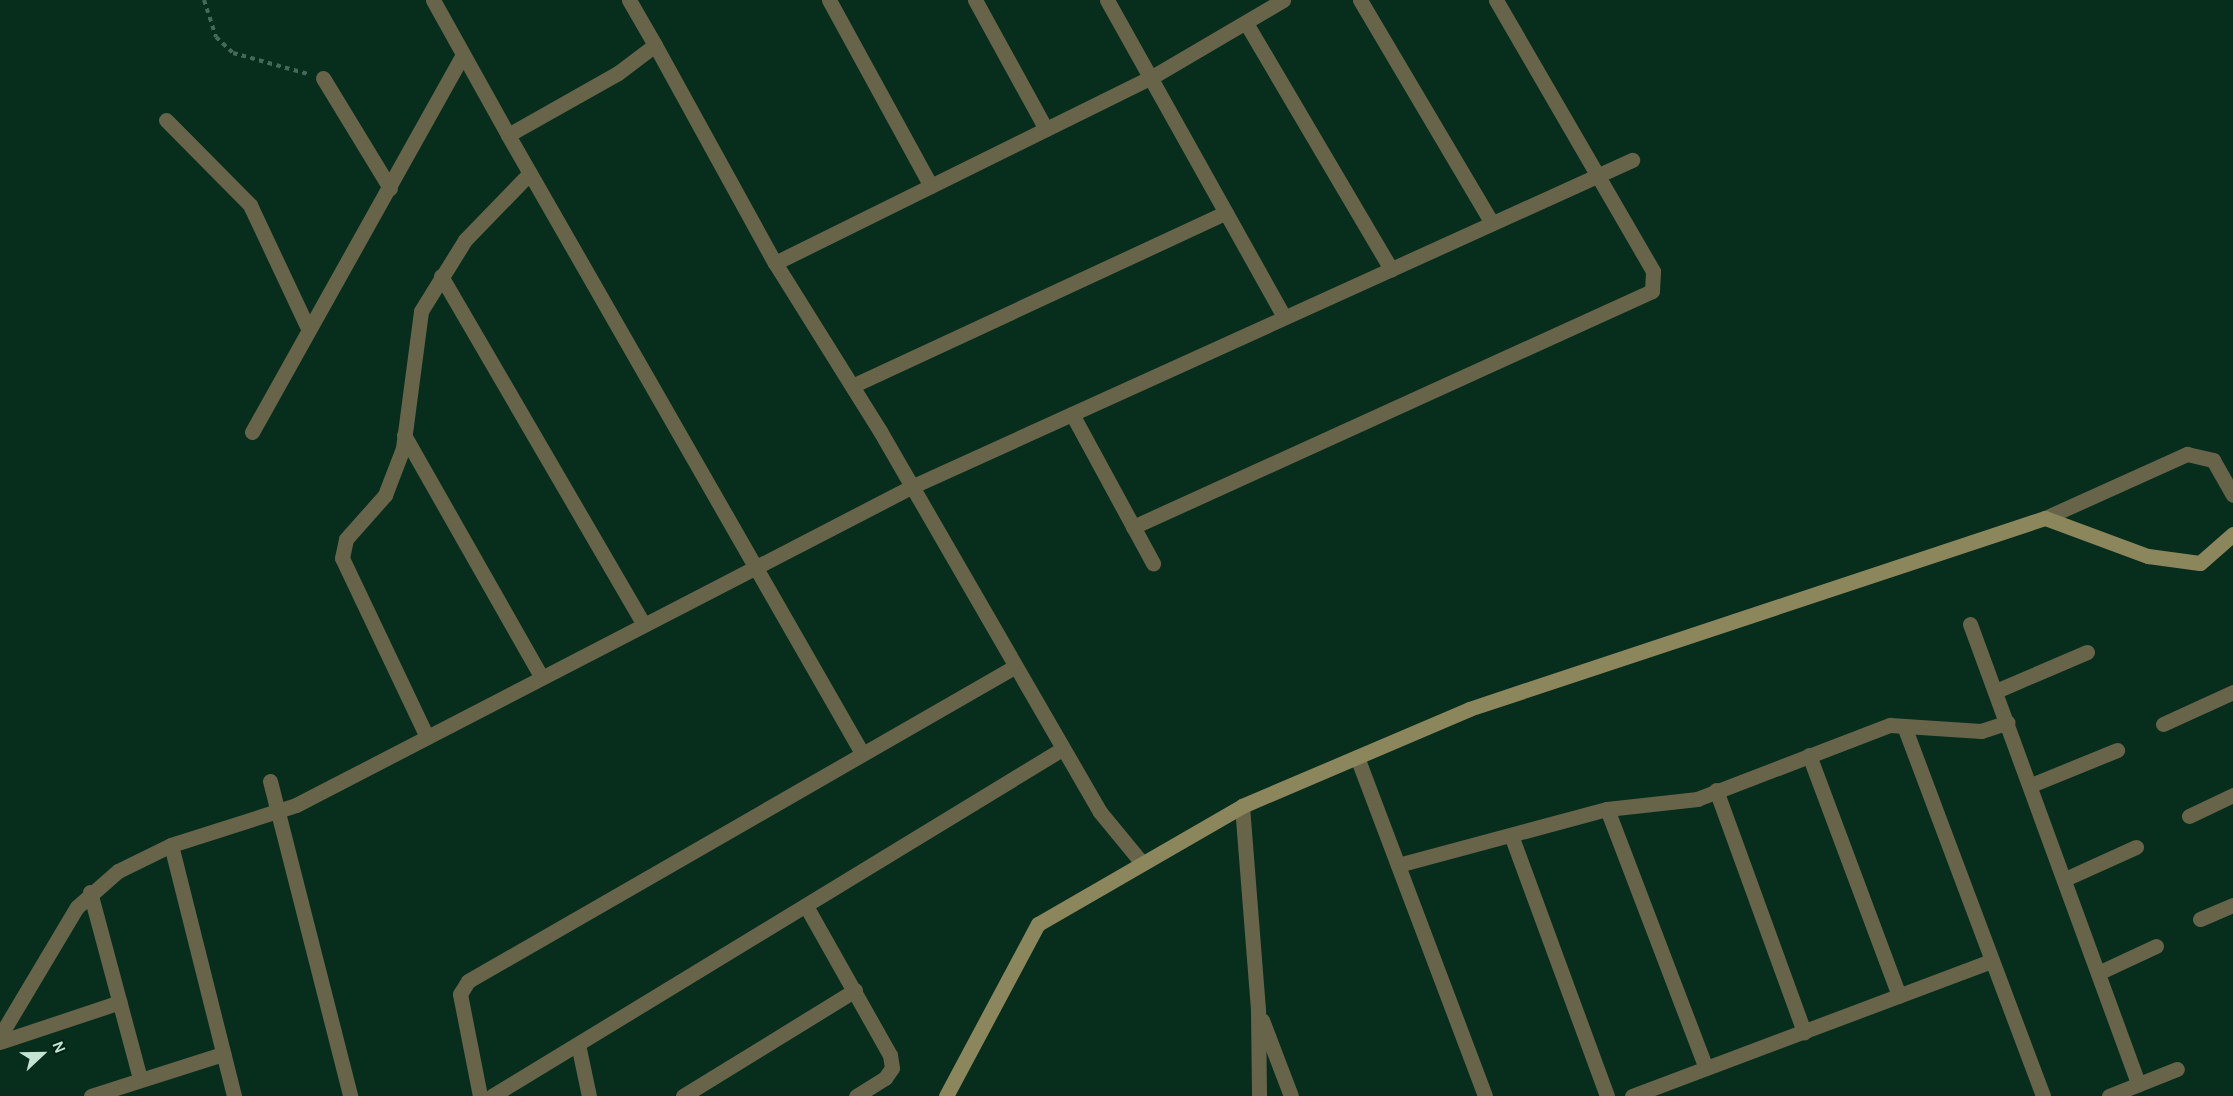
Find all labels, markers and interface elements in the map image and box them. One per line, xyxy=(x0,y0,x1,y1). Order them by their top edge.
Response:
north arrow xyxy=(12,1024,72,1084)
text: N xyxy=(48,1038,70,1056)

